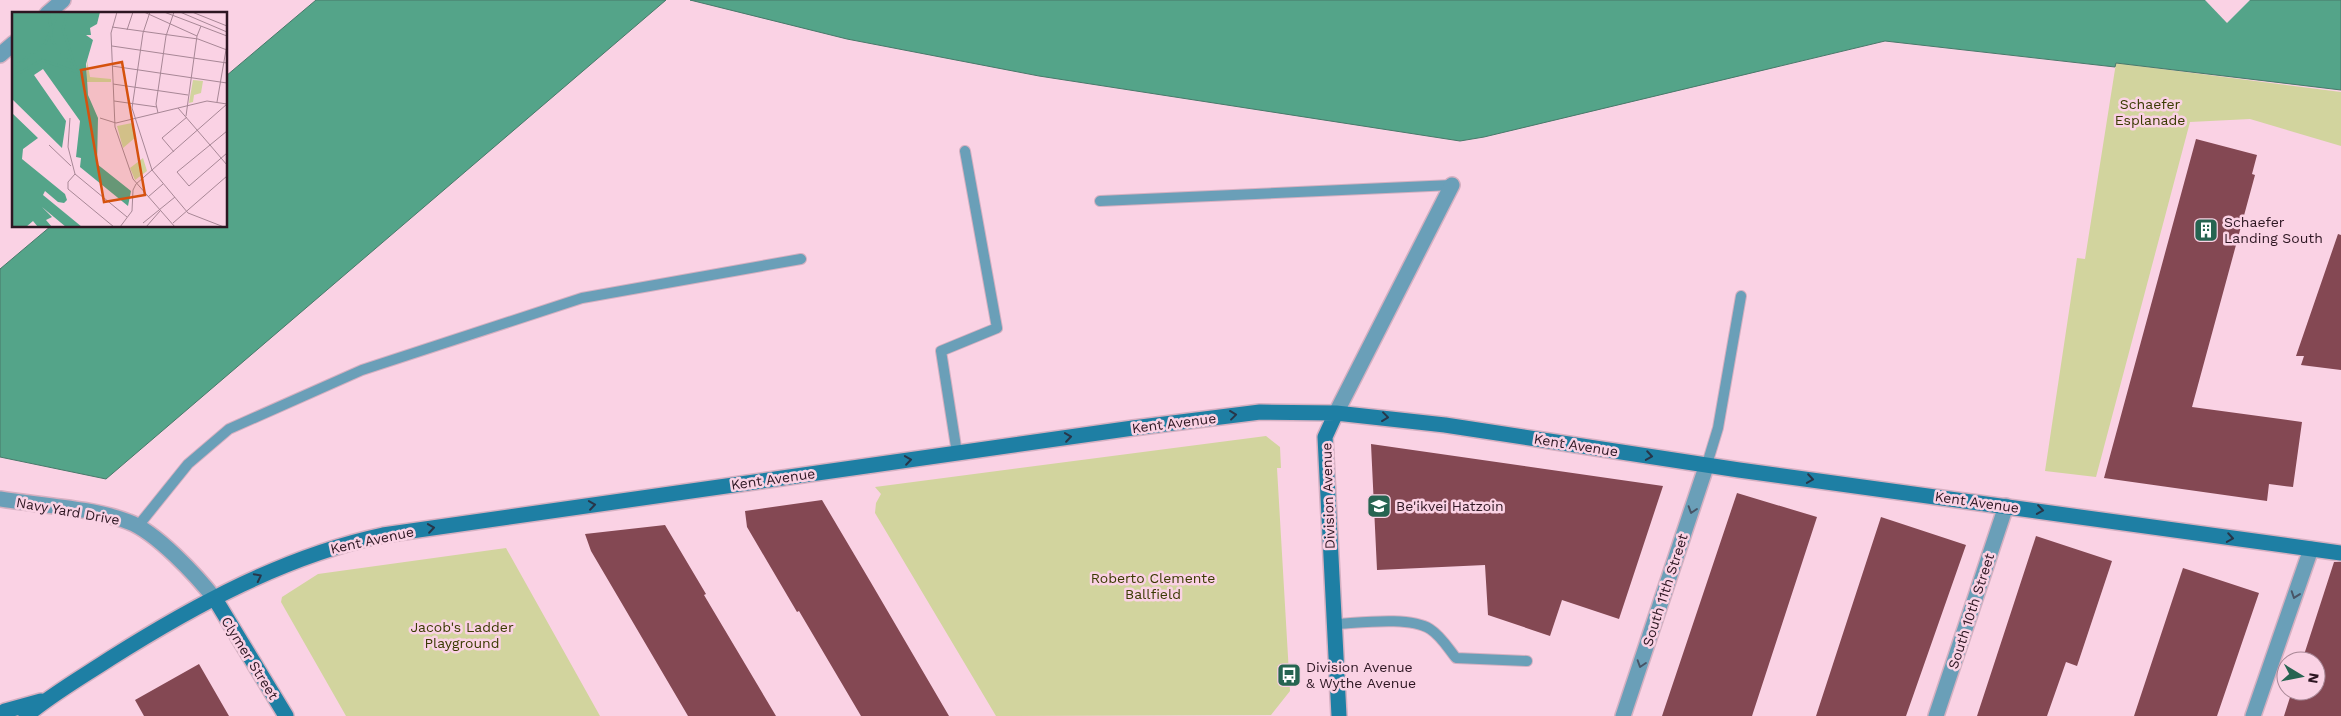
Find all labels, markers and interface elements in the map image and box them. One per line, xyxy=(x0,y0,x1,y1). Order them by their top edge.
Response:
inset map xyxy=(12,12,228,228)
park label: Schaefer Esplanade xyxy=(2115,96,2185,128)
place label: Schaefer Landing South xyxy=(2224,214,2323,246)
building icon: Schaefer Landing South xyxy=(2193,217,2219,243)
street label: Kent Avenue xyxy=(1131,410,1217,436)
one-way arrow xyxy=(1229,411,1238,421)
one-way arrow xyxy=(1381,411,1389,422)
street label: Kent Avenue xyxy=(1533,430,1619,460)
one-way arrow xyxy=(1065,432,1073,443)
street label: Division Avenue xyxy=(1318,442,1338,550)
one-way arrow xyxy=(1646,450,1654,461)
one-way arrow xyxy=(904,455,912,466)
street label: Kent Avenue xyxy=(730,465,816,493)
one-way arrow xyxy=(1806,473,1814,484)
street label: Kent Avenue xyxy=(1934,488,2020,516)
school or university icon: Be'ikvei Hatzoin xyxy=(1366,493,1392,519)
street label: Navy Yard Drive xyxy=(15,494,121,528)
place label: Be'ikvei Hatzoin xyxy=(1396,498,1504,514)
one-way arrow xyxy=(589,500,597,511)
one-way arrow xyxy=(2036,505,2045,515)
one-way arrow xyxy=(1688,506,1698,514)
street label: Kent Avenue xyxy=(329,523,415,557)
one-way arrow xyxy=(428,523,436,534)
street label: South 11th Street xyxy=(1639,532,1691,648)
one-way arrow xyxy=(2226,533,2234,543)
street label: South 10th Street xyxy=(1945,551,1997,671)
park label: Roberto Clemente Ballfield xyxy=(1091,570,1215,602)
one-way arrow xyxy=(253,573,262,583)
one-way arrow xyxy=(2291,590,2301,599)
street label: Clymer Street xyxy=(218,614,282,702)
park label: Jacob's Ladder Playground xyxy=(410,619,514,651)
north arrow xyxy=(2276,651,2326,701)
place label: Division Avenue & Wythe Avenue xyxy=(1306,659,1416,691)
one-way arrow xyxy=(1636,660,1646,668)
bus stop icon: Division Avenue & Wythe Avenue xyxy=(1276,662,1302,688)
text: N xyxy=(2305,672,2323,685)

